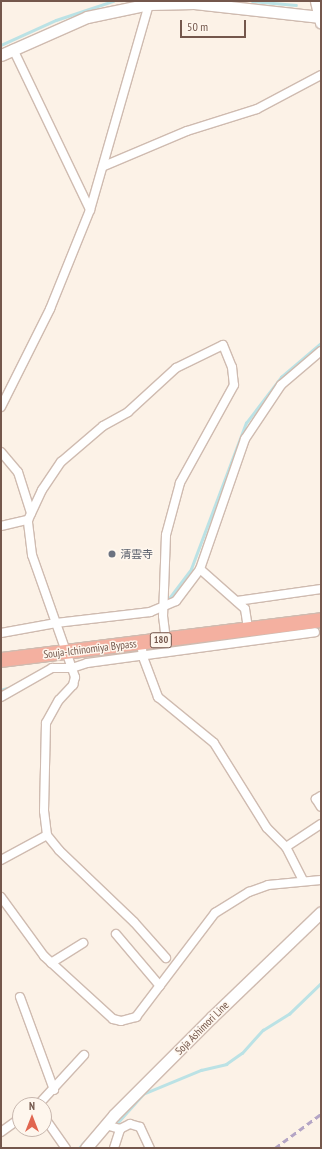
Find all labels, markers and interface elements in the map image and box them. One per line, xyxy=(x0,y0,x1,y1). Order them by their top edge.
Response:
scale bar xyxy=(182,12,248,38)
text: 50 m xyxy=(187,19,208,34)
place label: 清雲寺 xyxy=(120,547,153,561)
marker: 清雲寺 xyxy=(107,549,117,559)
road number: 180 xyxy=(149,632,173,648)
street label: Souja-Ichinomiya Bypass xyxy=(43,637,137,661)
street label: Soja Ashimori Line xyxy=(172,998,232,1058)
north arrow xyxy=(12,1097,52,1137)
text: N xyxy=(29,1099,35,1113)

